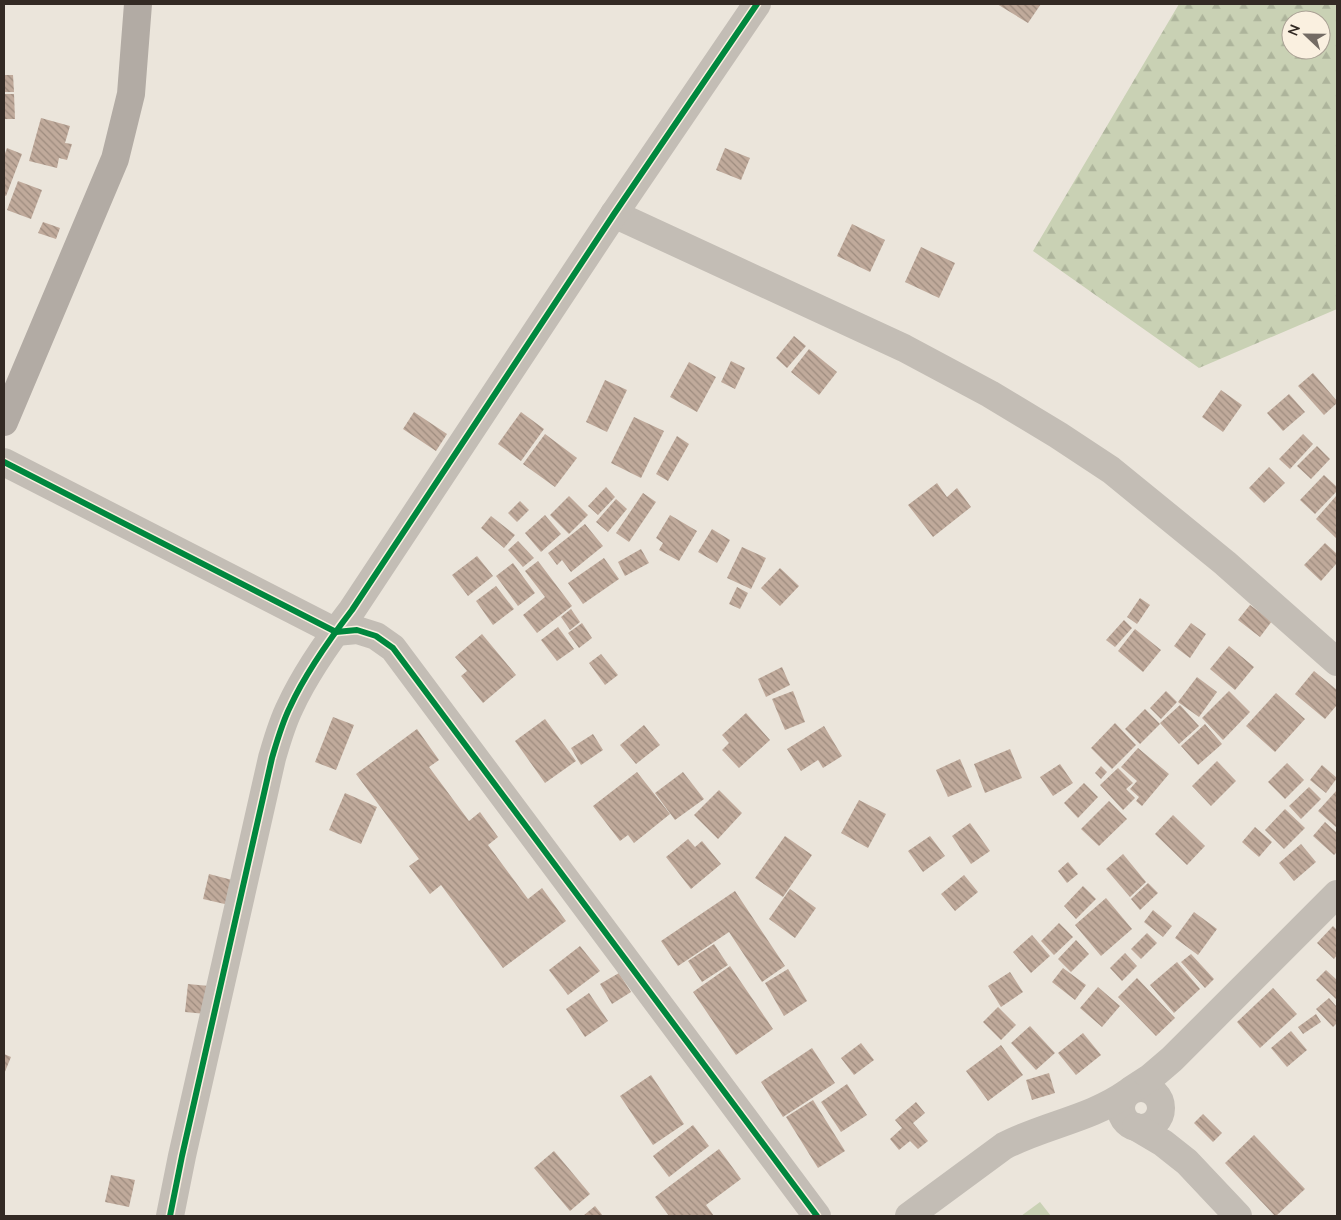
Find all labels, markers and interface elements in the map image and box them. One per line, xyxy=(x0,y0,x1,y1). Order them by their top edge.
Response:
north arrow xyxy=(1281,10,1331,60)
text: N xyxy=(1284,22,1305,39)

